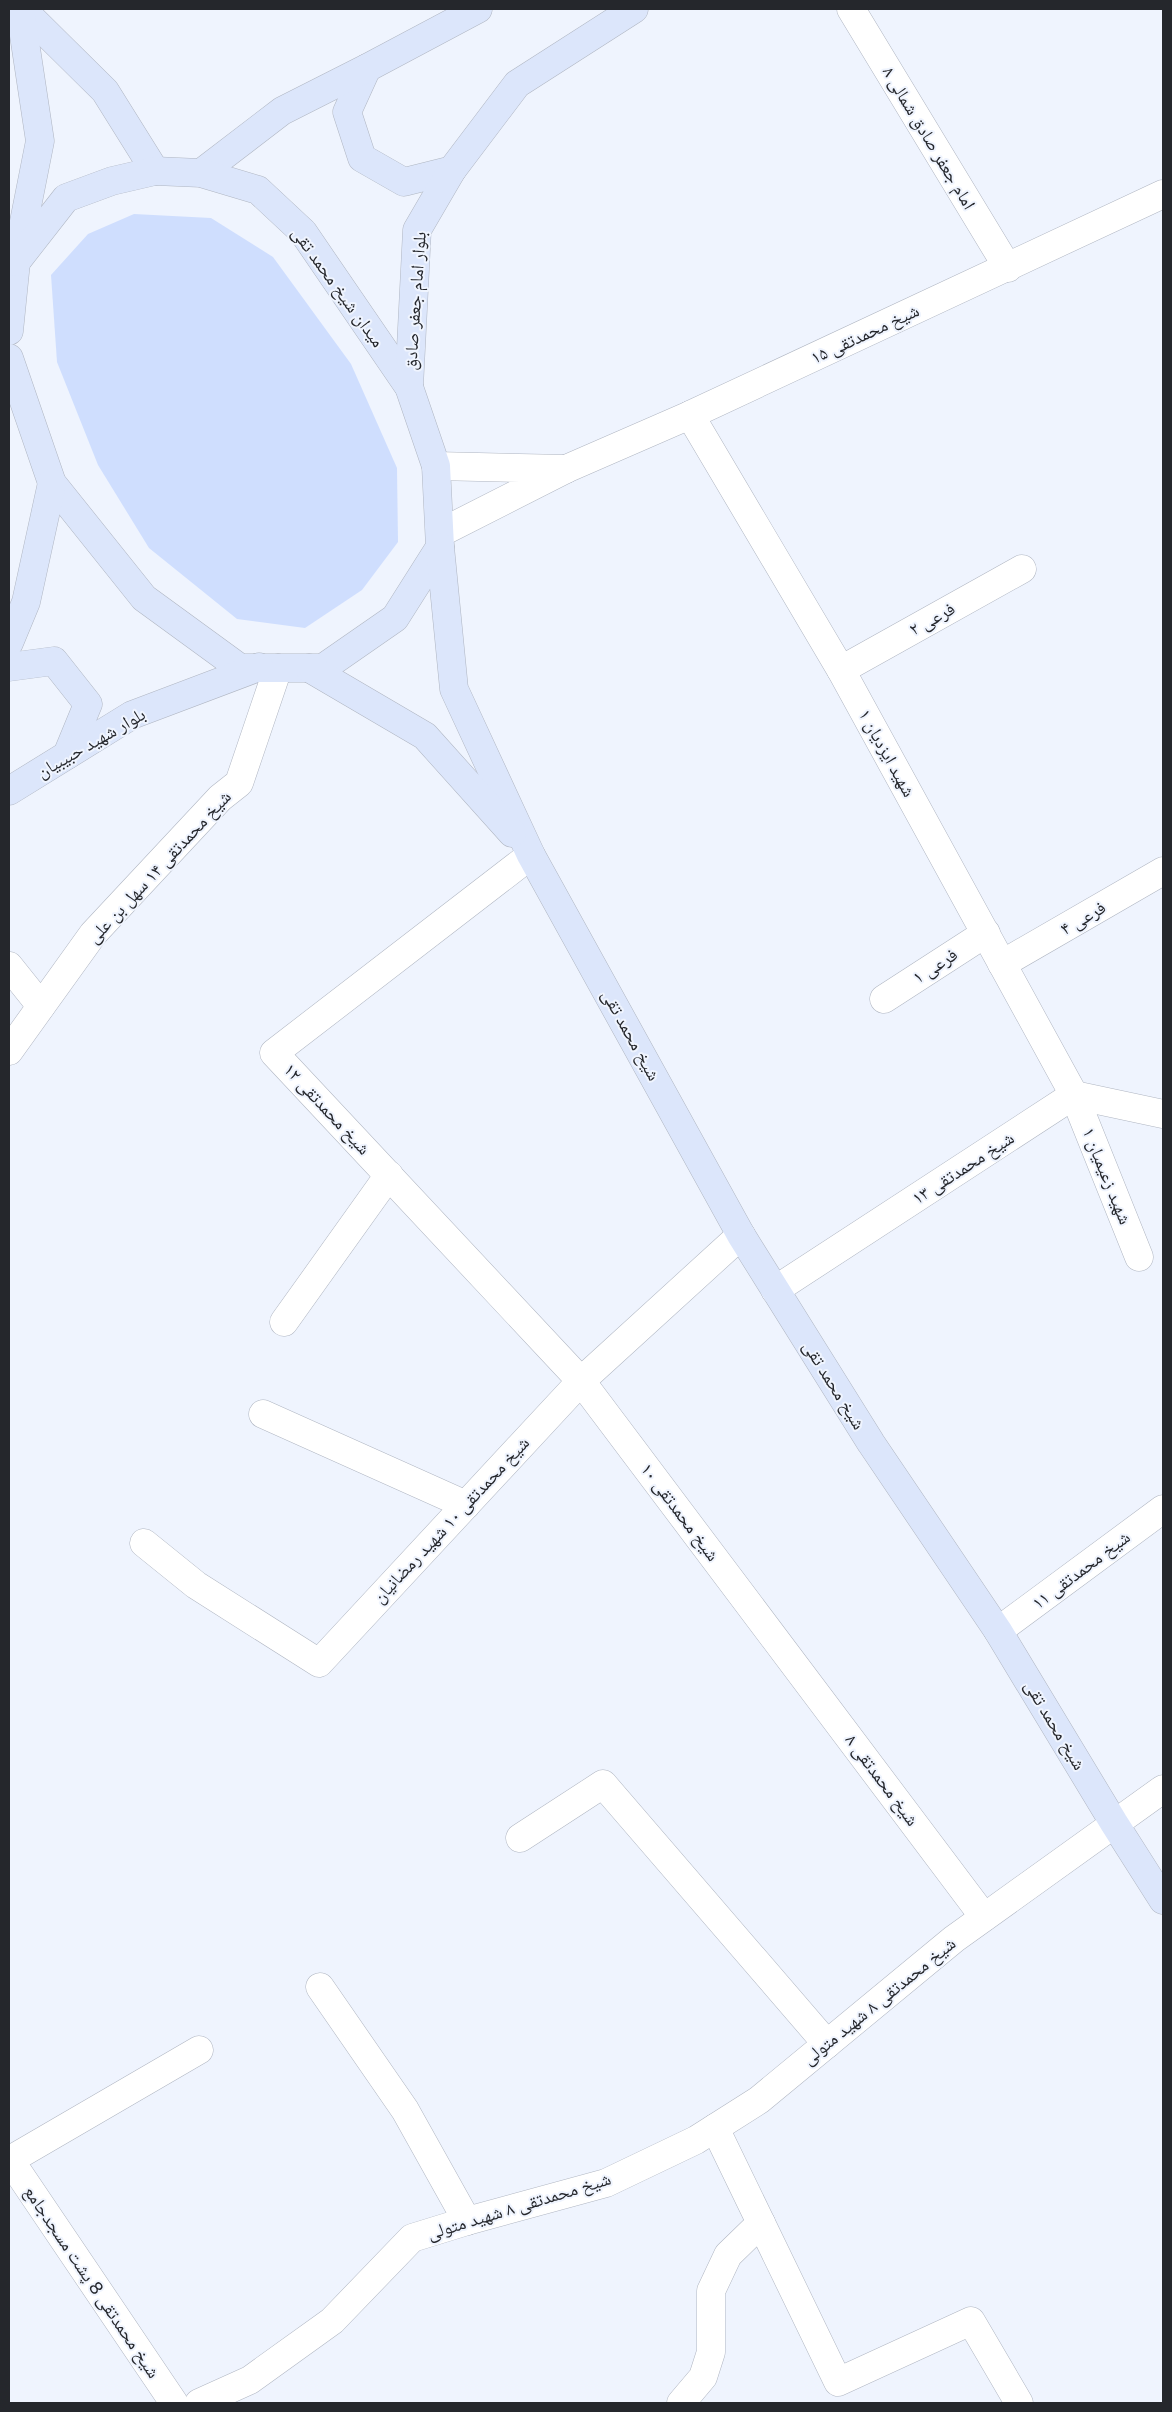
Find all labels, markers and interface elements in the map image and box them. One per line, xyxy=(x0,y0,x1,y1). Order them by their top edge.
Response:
street label: امام جعفر صادق شمالی ۸ xyxy=(877,63,980,214)
street label: میدان شیخ محمد تقی xyxy=(286,223,389,352)
street label: بلوار امام جعفر صادق xyxy=(399,231,432,371)
street label: شیخ محمدتقی ۱۵ xyxy=(807,299,923,370)
street label: فرعی ۲ xyxy=(905,598,959,640)
street label: بلوار شهید حبیبیان xyxy=(33,703,149,783)
street label: شهید ایزدیان ۱ xyxy=(854,705,920,801)
street label: شیخ محمدتقی ۱۴ سهل بن علی xyxy=(82,786,236,949)
street label: فرعی ۴ xyxy=(1056,896,1110,940)
street label: فرعی ۱ xyxy=(909,943,961,989)
street label: شیخ محمد تقی xyxy=(596,986,665,1085)
street label: شیخ محمدتقی ۱۲ xyxy=(278,1059,375,1160)
street label: شهید زعیمیان ۱ xyxy=(1078,1124,1136,1228)
street label: شیخ محمدتقی ۱۳ xyxy=(908,1127,1019,1210)
street label: شیخ محمد تقی xyxy=(797,1336,870,1434)
street label: شیخ محمدتقی ۱۰ شهید رمضانیان xyxy=(368,1432,535,1609)
street label: شیخ محمدتقی ۱۰ xyxy=(635,1459,724,1566)
street label: شیخ محمدتقی ۱۱ xyxy=(1028,1526,1135,1615)
street label: شیخ محمد تقی xyxy=(1019,1676,1090,1774)
street label: شیخ محمدتقی ۸ xyxy=(840,1730,924,1831)
street label: شیخ محمدتقی ۸ شهید متولی xyxy=(798,1932,961,2070)
street label: شیخ محمدتقی ۸ شهید متولی xyxy=(425,2168,614,2245)
street label: شیخ محمدتقی 8 پشت مسجدجامع xyxy=(19,2182,165,2383)

